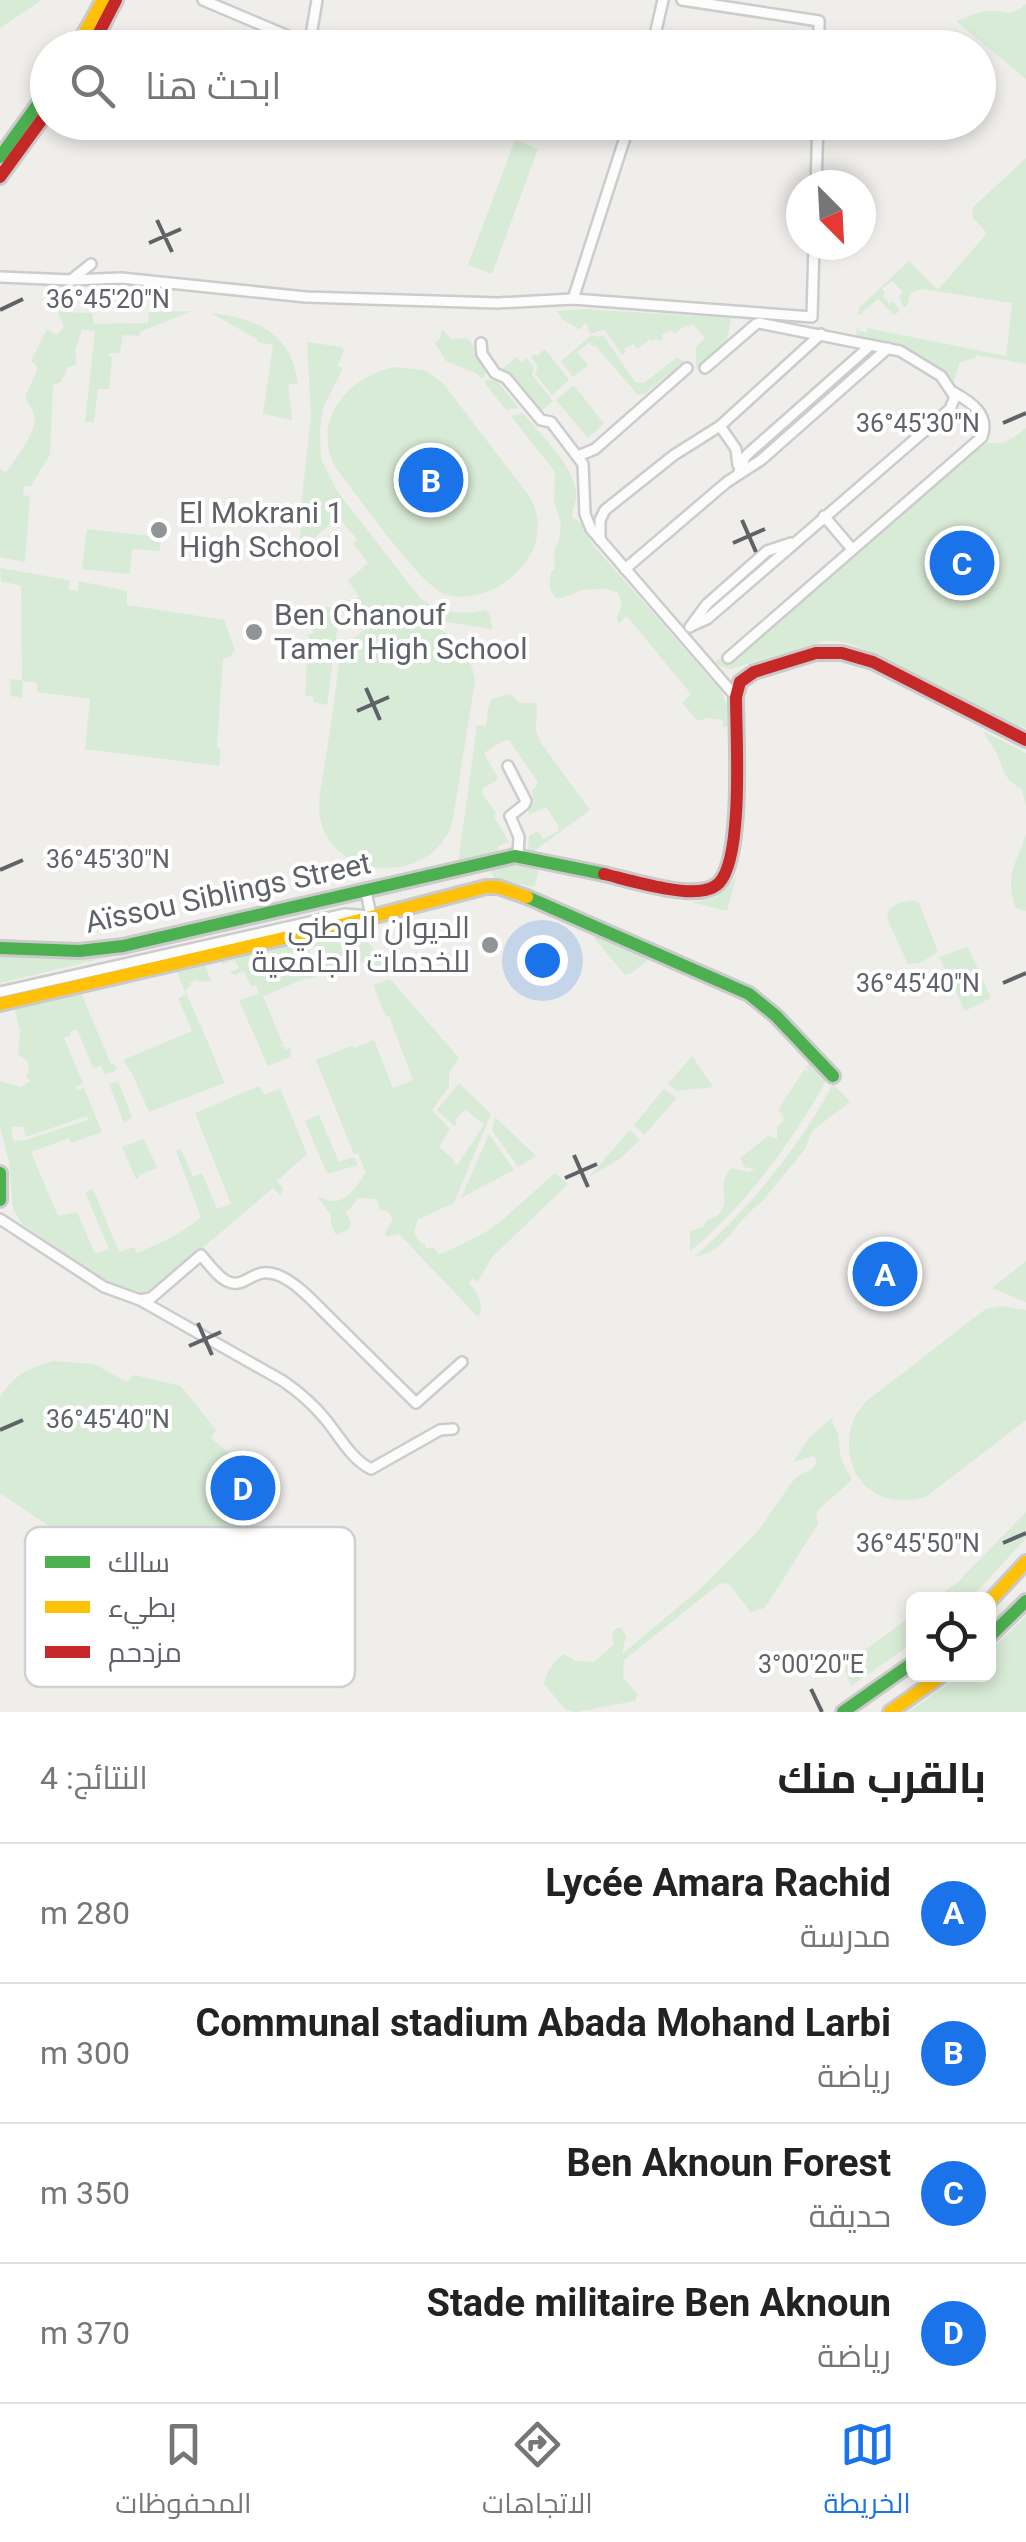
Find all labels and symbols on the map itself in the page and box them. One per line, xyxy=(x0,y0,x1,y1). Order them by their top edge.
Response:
north arrow xyxy=(786,170,876,260)
text: 36°45'20"N xyxy=(46,285,170,314)
text: 36°45'30"N xyxy=(856,409,980,438)
pin: B xyxy=(398,442,464,518)
place label: El Mokrani 1 High School xyxy=(179,495,343,564)
marker: El Mokrani 1 High School xyxy=(148,519,170,541)
pin: C xyxy=(930,526,994,600)
place label: Ben Chanouf Tamer High School xyxy=(274,597,527,666)
marker: Ben Chanouf Tamer High School xyxy=(243,621,265,643)
text: 36°45'30"N xyxy=(46,845,170,874)
street label: Aïssou Siblings Street xyxy=(82,845,374,940)
place label: الديوان الوطني للخدمات الجامعية xyxy=(251,910,470,979)
marker: الديوان الوطني للخدمات الجامعية xyxy=(479,934,501,956)
your location xyxy=(517,935,568,986)
text: 36°45'40"N xyxy=(856,969,980,998)
pin: A xyxy=(852,1236,918,1312)
text: 36°45'40"N xyxy=(46,1405,170,1434)
pin: D xyxy=(210,1450,276,1526)
legend xyxy=(25,1527,355,1687)
text: 36°45'50"N xyxy=(856,1529,980,1558)
text: سالك xyxy=(108,1546,170,1579)
text: بطيء xyxy=(108,1591,176,1629)
text: مزدحم xyxy=(108,1636,182,1672)
text: 3°00'20"E xyxy=(758,1650,864,1679)

